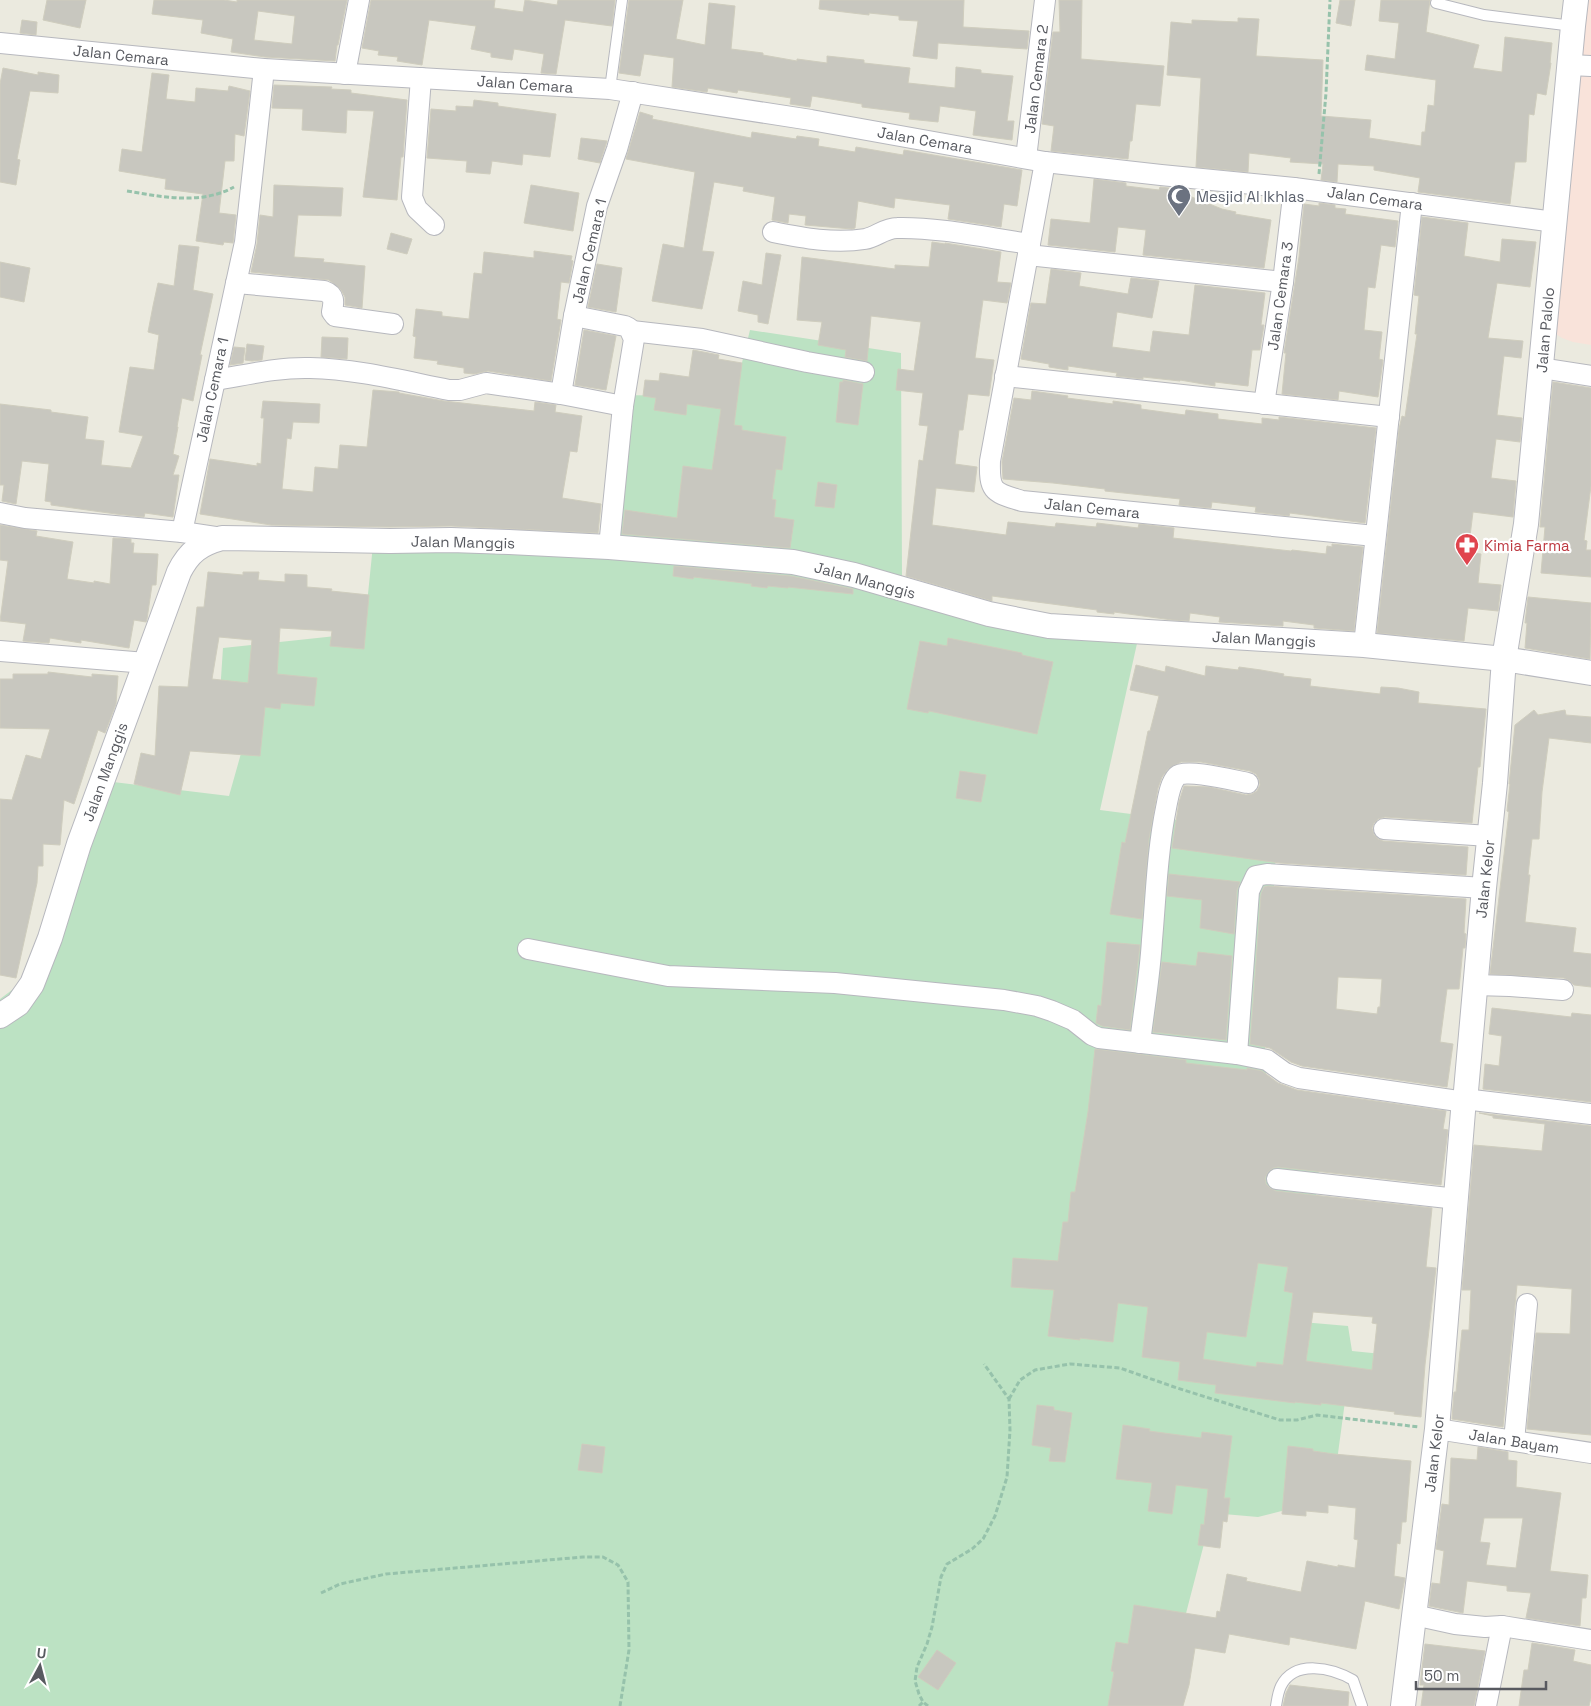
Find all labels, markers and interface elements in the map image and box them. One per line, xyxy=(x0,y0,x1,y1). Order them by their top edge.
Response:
street label: Jalan Cemara 2 xyxy=(1020,24,1052,134)
street label: Jalan Cemara xyxy=(72,41,170,70)
street label: Jalan Cemara xyxy=(476,71,574,97)
street label: Jalan Cemara xyxy=(876,122,975,158)
street label: Jalan Cemara xyxy=(1326,182,1424,214)
mosque icon: Mesjid Al Ikhlas xyxy=(1166,183,1192,217)
place label: Mesjid Al Ikhlas xyxy=(1196,187,1305,206)
street label: Jalan Cemara 1 xyxy=(568,197,610,305)
street label: Jalan Cemara 3 xyxy=(1263,240,1297,352)
street label: Jalan Palolo xyxy=(1532,286,1558,374)
street label: Jalan Cemara 1 xyxy=(192,336,232,444)
street label: Jalan Cemara xyxy=(1043,494,1141,523)
street label: Jalan Manggis xyxy=(411,532,515,552)
pharmacy icon: Kimia Farma xyxy=(1454,532,1480,566)
place label: Kimia Farma xyxy=(1484,536,1570,555)
street label: Jalan Manggis xyxy=(812,557,918,603)
street label: Jalan Manggis xyxy=(1212,627,1317,651)
street label: Jalan Manggis xyxy=(78,720,132,824)
street label: Jalan Kelor xyxy=(1471,838,1499,919)
street label: Jalan Kelor xyxy=(1420,1412,1448,1493)
street label: Jalan Bayam xyxy=(1467,1424,1561,1458)
north arrow xyxy=(15,1641,65,1691)
text: U xyxy=(36,1644,47,1663)
scale bar xyxy=(1416,1658,1546,1690)
text: 50 m xyxy=(1424,1666,1459,1685)

